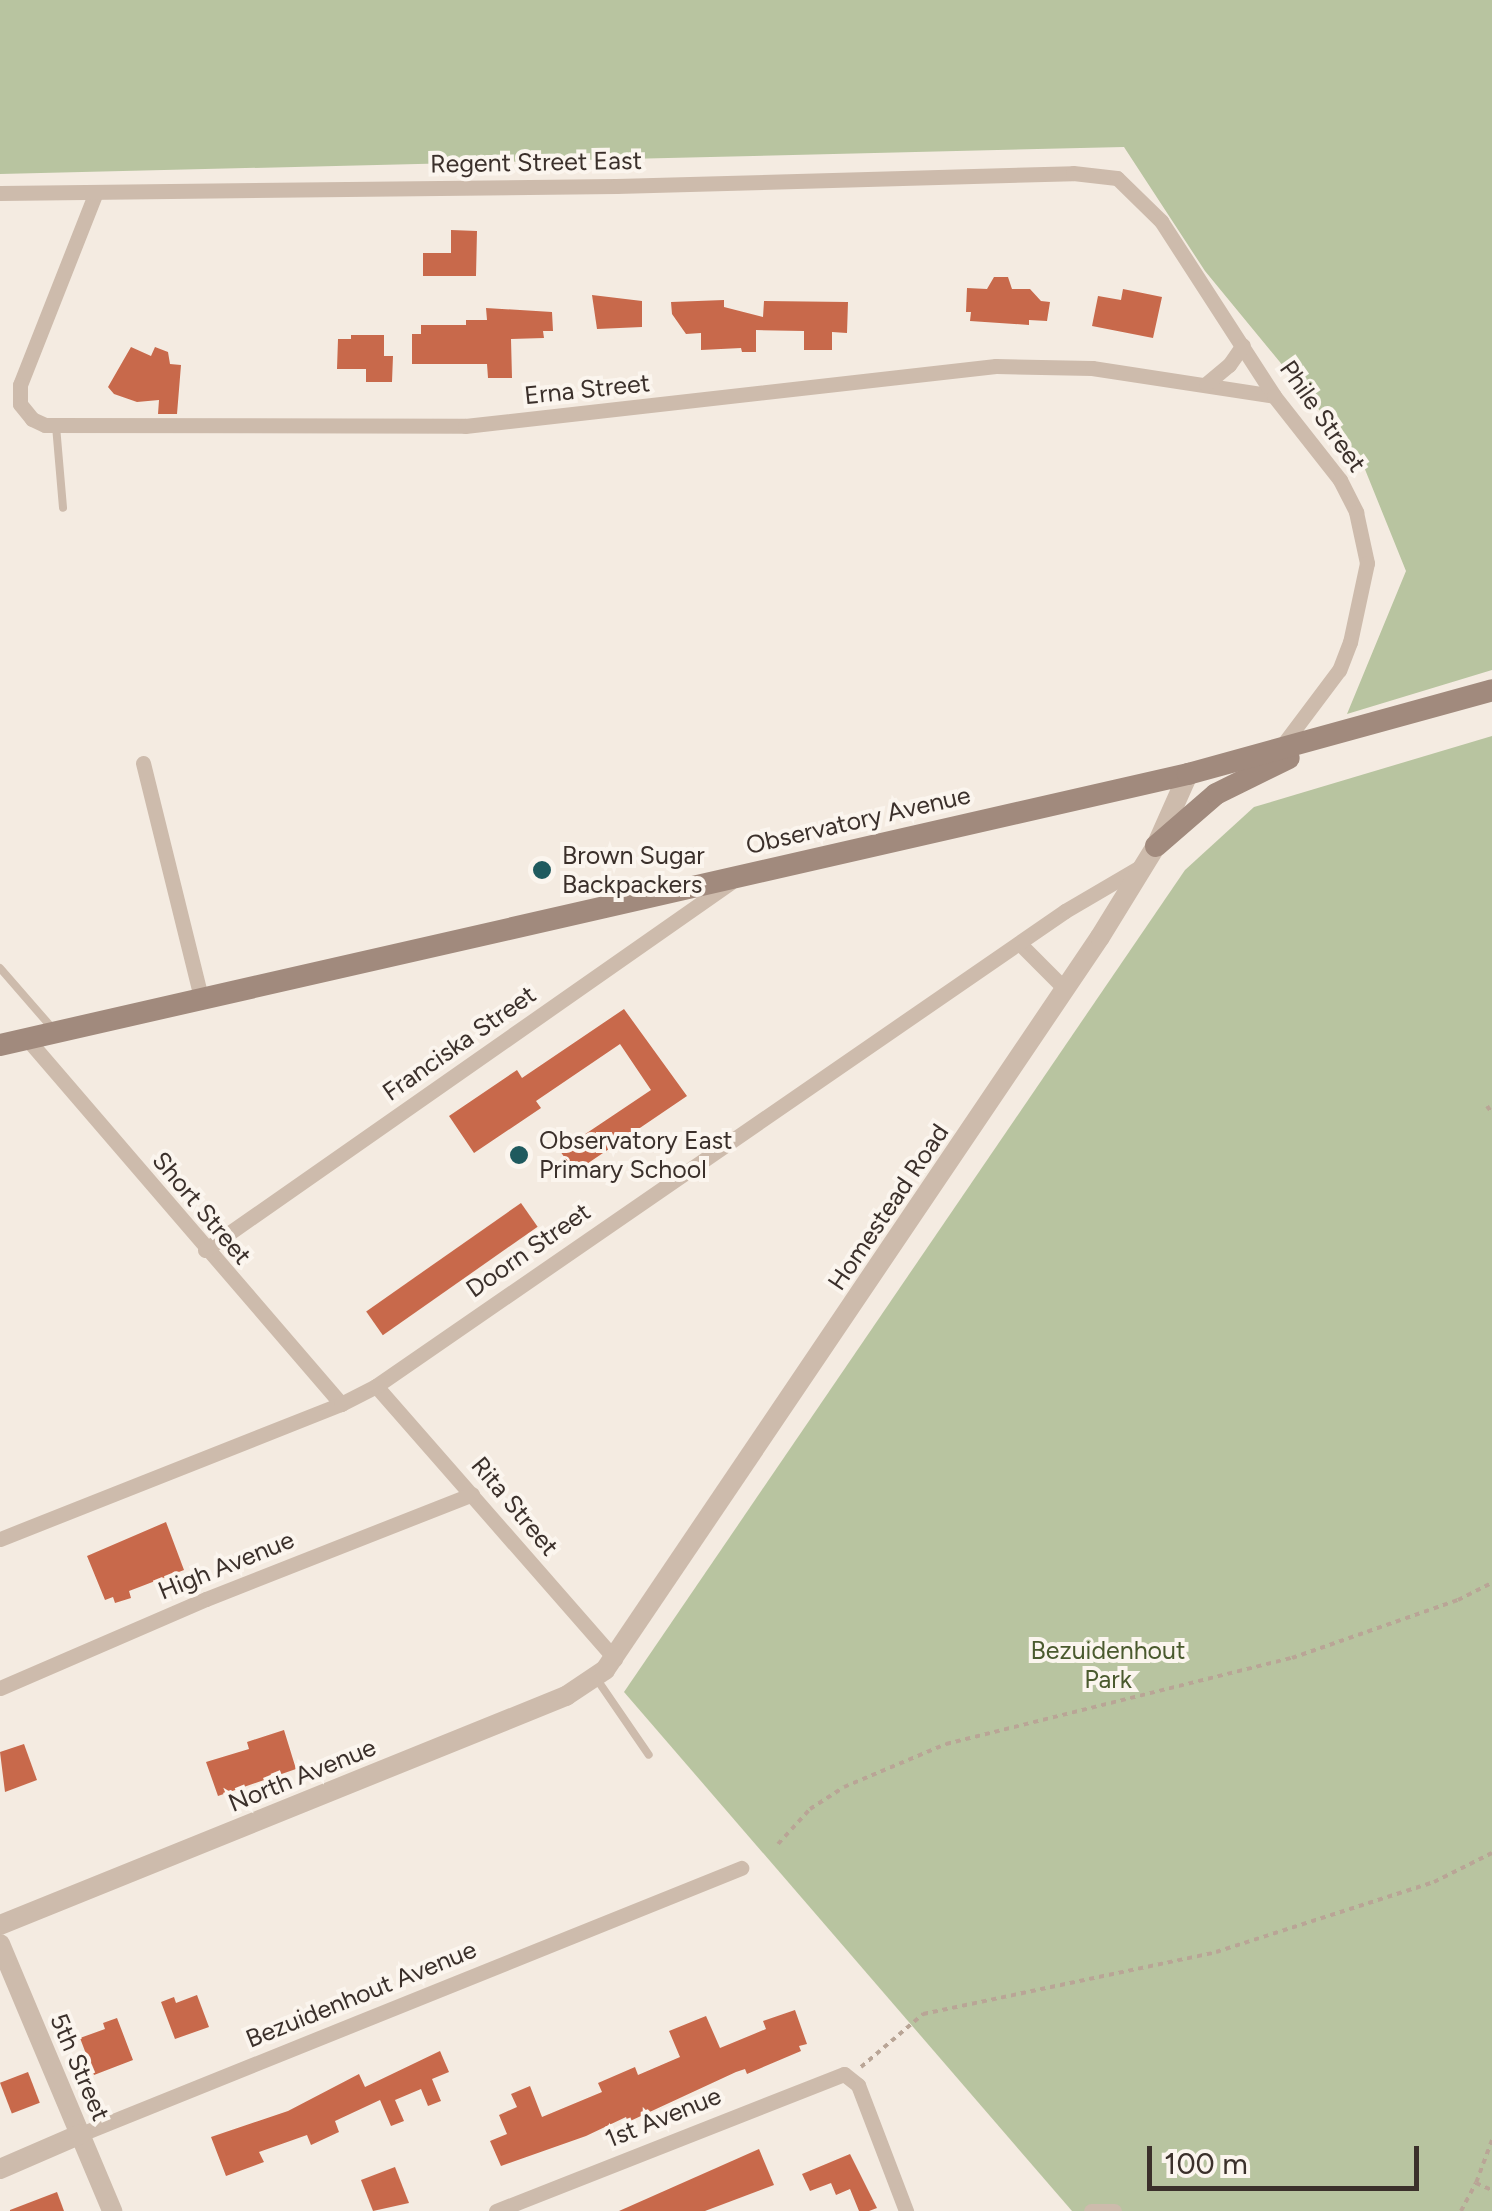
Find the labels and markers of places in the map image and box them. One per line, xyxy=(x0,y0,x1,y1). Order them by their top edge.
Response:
place label: Brown Sugar Backpackers xyxy=(562,841,705,900)
marker: Brown Sugar Backpackers xyxy=(531,859,553,881)
place label: Observatory East Primary School xyxy=(539,1126,733,1185)
marker: Observatory East Primary School xyxy=(508,1144,530,1166)

